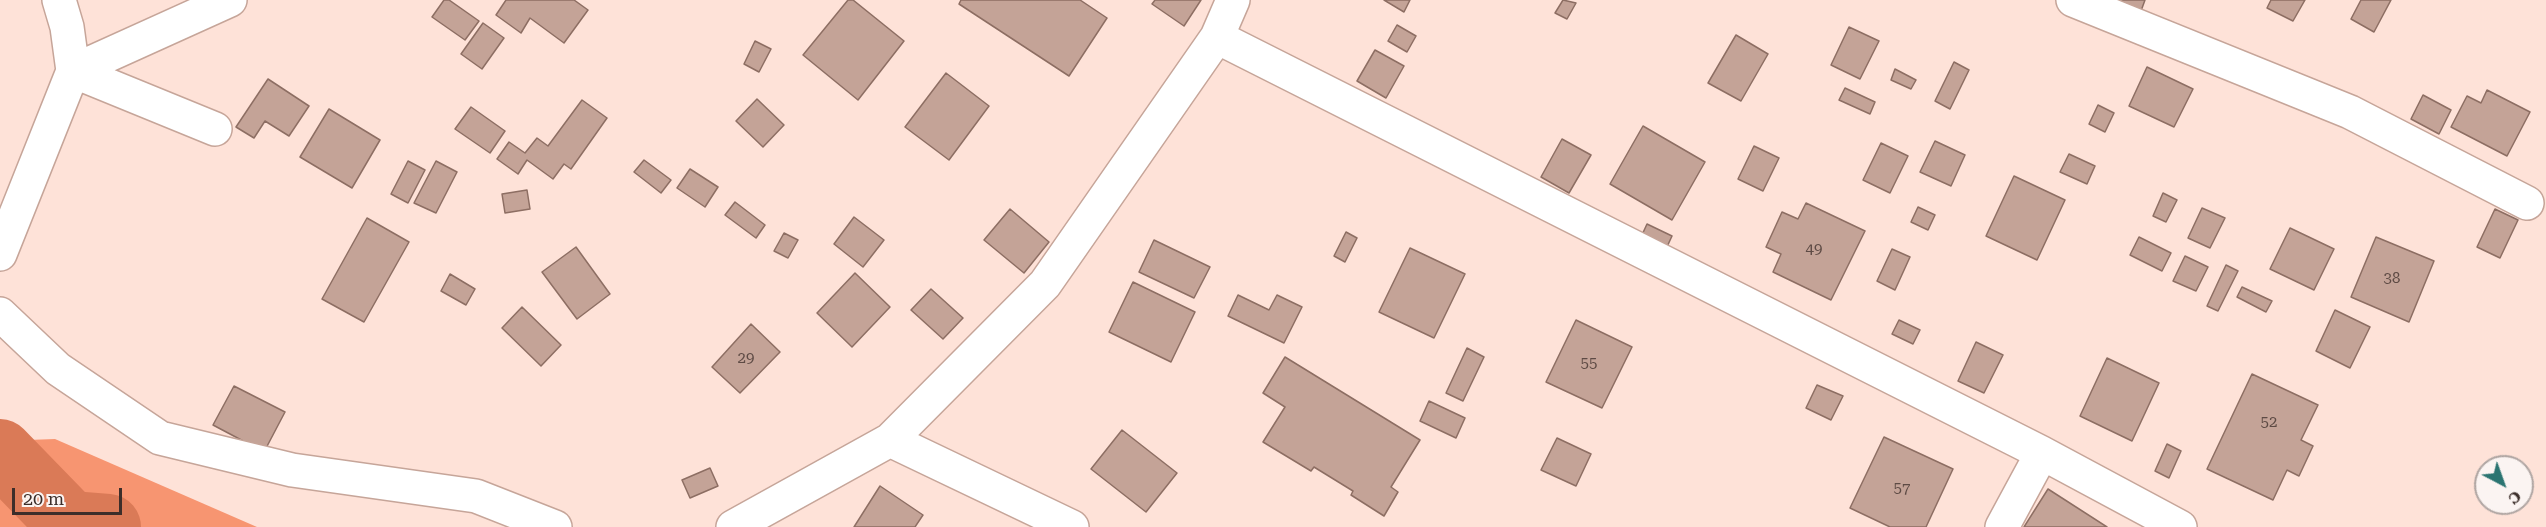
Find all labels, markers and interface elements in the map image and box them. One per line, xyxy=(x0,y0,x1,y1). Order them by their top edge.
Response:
house number: 49 xyxy=(1806,241,1822,259)
house number: 38 xyxy=(2384,270,2400,288)
house number: 29 xyxy=(738,350,754,368)
house number: 55 xyxy=(1581,355,1597,373)
house number: 52 xyxy=(2261,414,2277,432)
north arrow xyxy=(2474,455,2534,515)
scale bar xyxy=(15,476,124,514)
house number: 57 xyxy=(1894,480,1910,498)
text: С xyxy=(2504,487,2525,508)
text: 20 m xyxy=(23,488,64,509)

